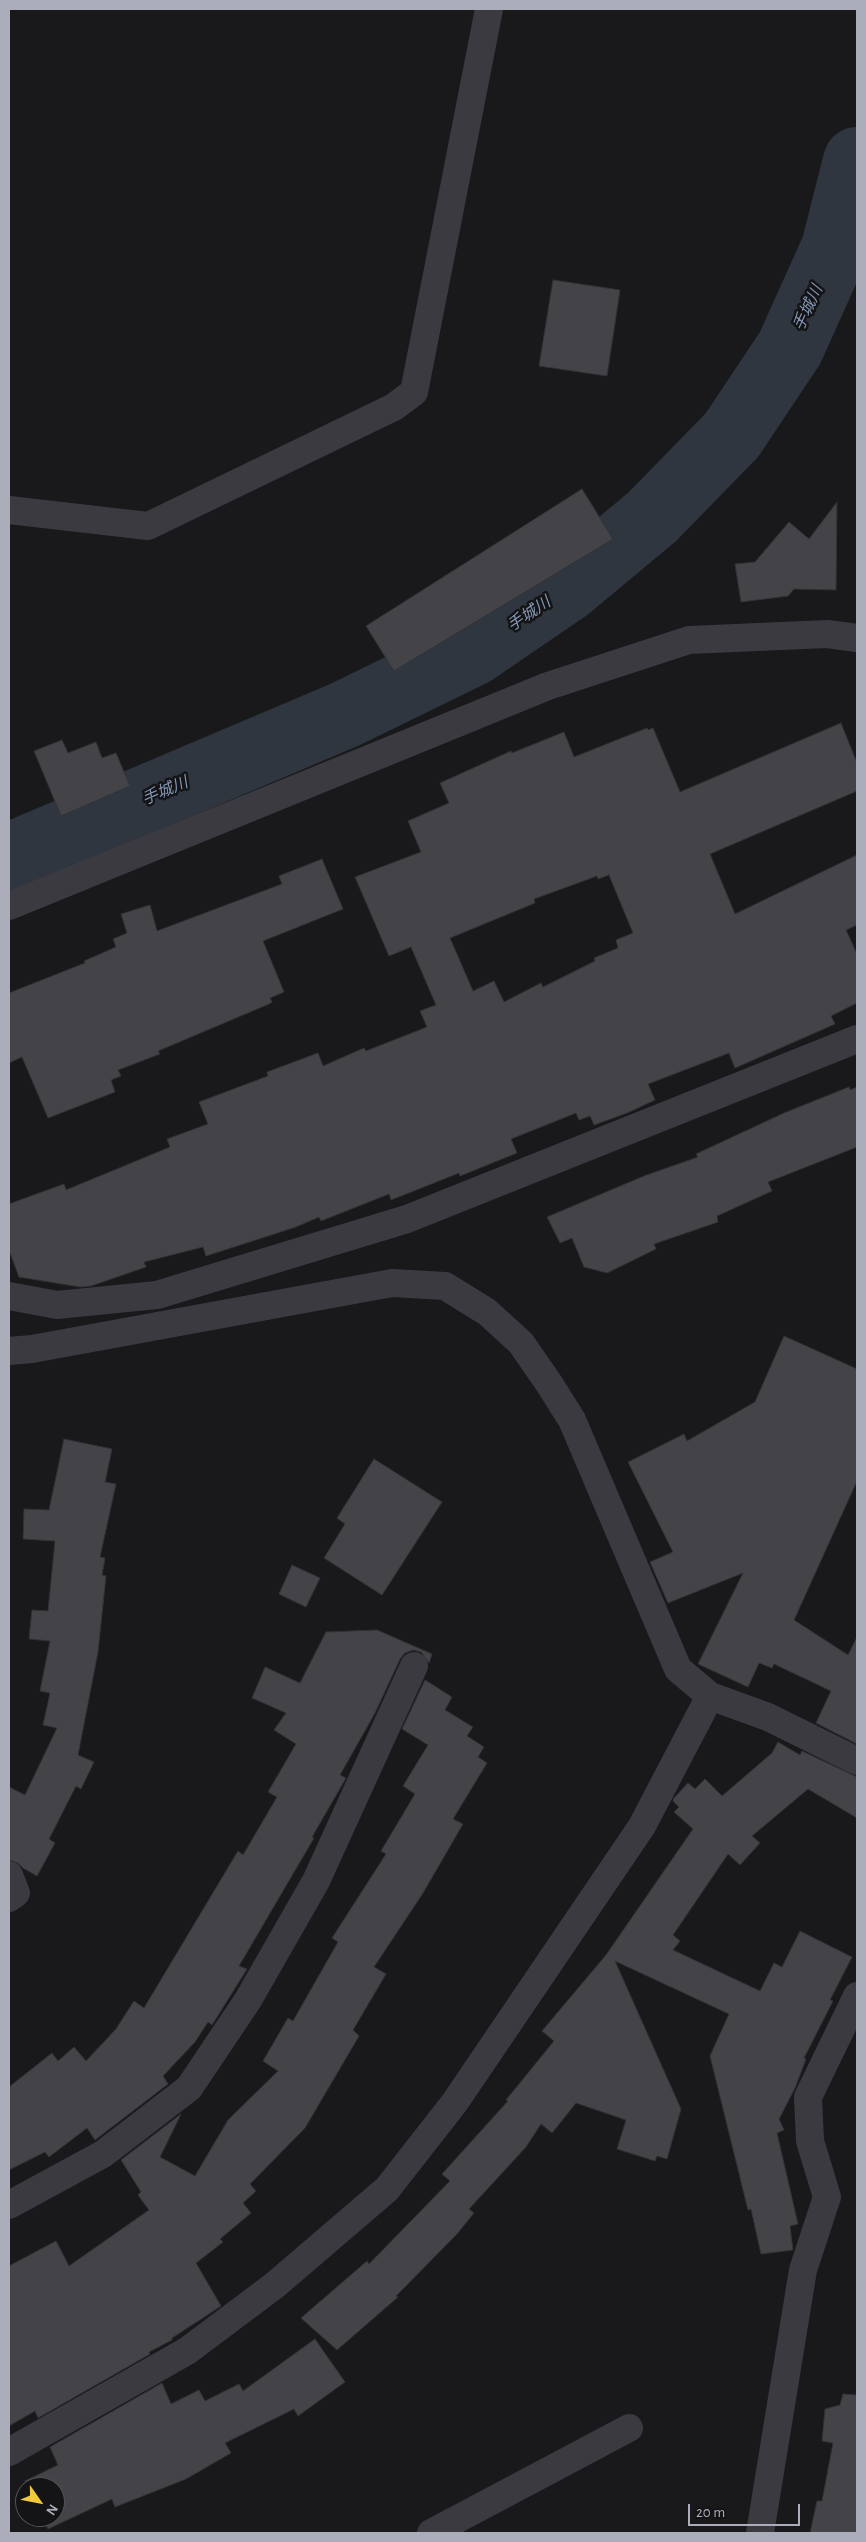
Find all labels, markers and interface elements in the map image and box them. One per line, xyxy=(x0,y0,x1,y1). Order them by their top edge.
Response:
water label: 手城川 xyxy=(789,282,827,334)
water label: 手城川 xyxy=(504,593,554,635)
water label: 手城川 xyxy=(139,773,191,809)
north arrow xyxy=(15,2477,65,2527)
scale bar xyxy=(691,2494,804,2526)
text: N xyxy=(43,2502,60,2518)
text: 20 m xyxy=(696,2505,725,2520)

